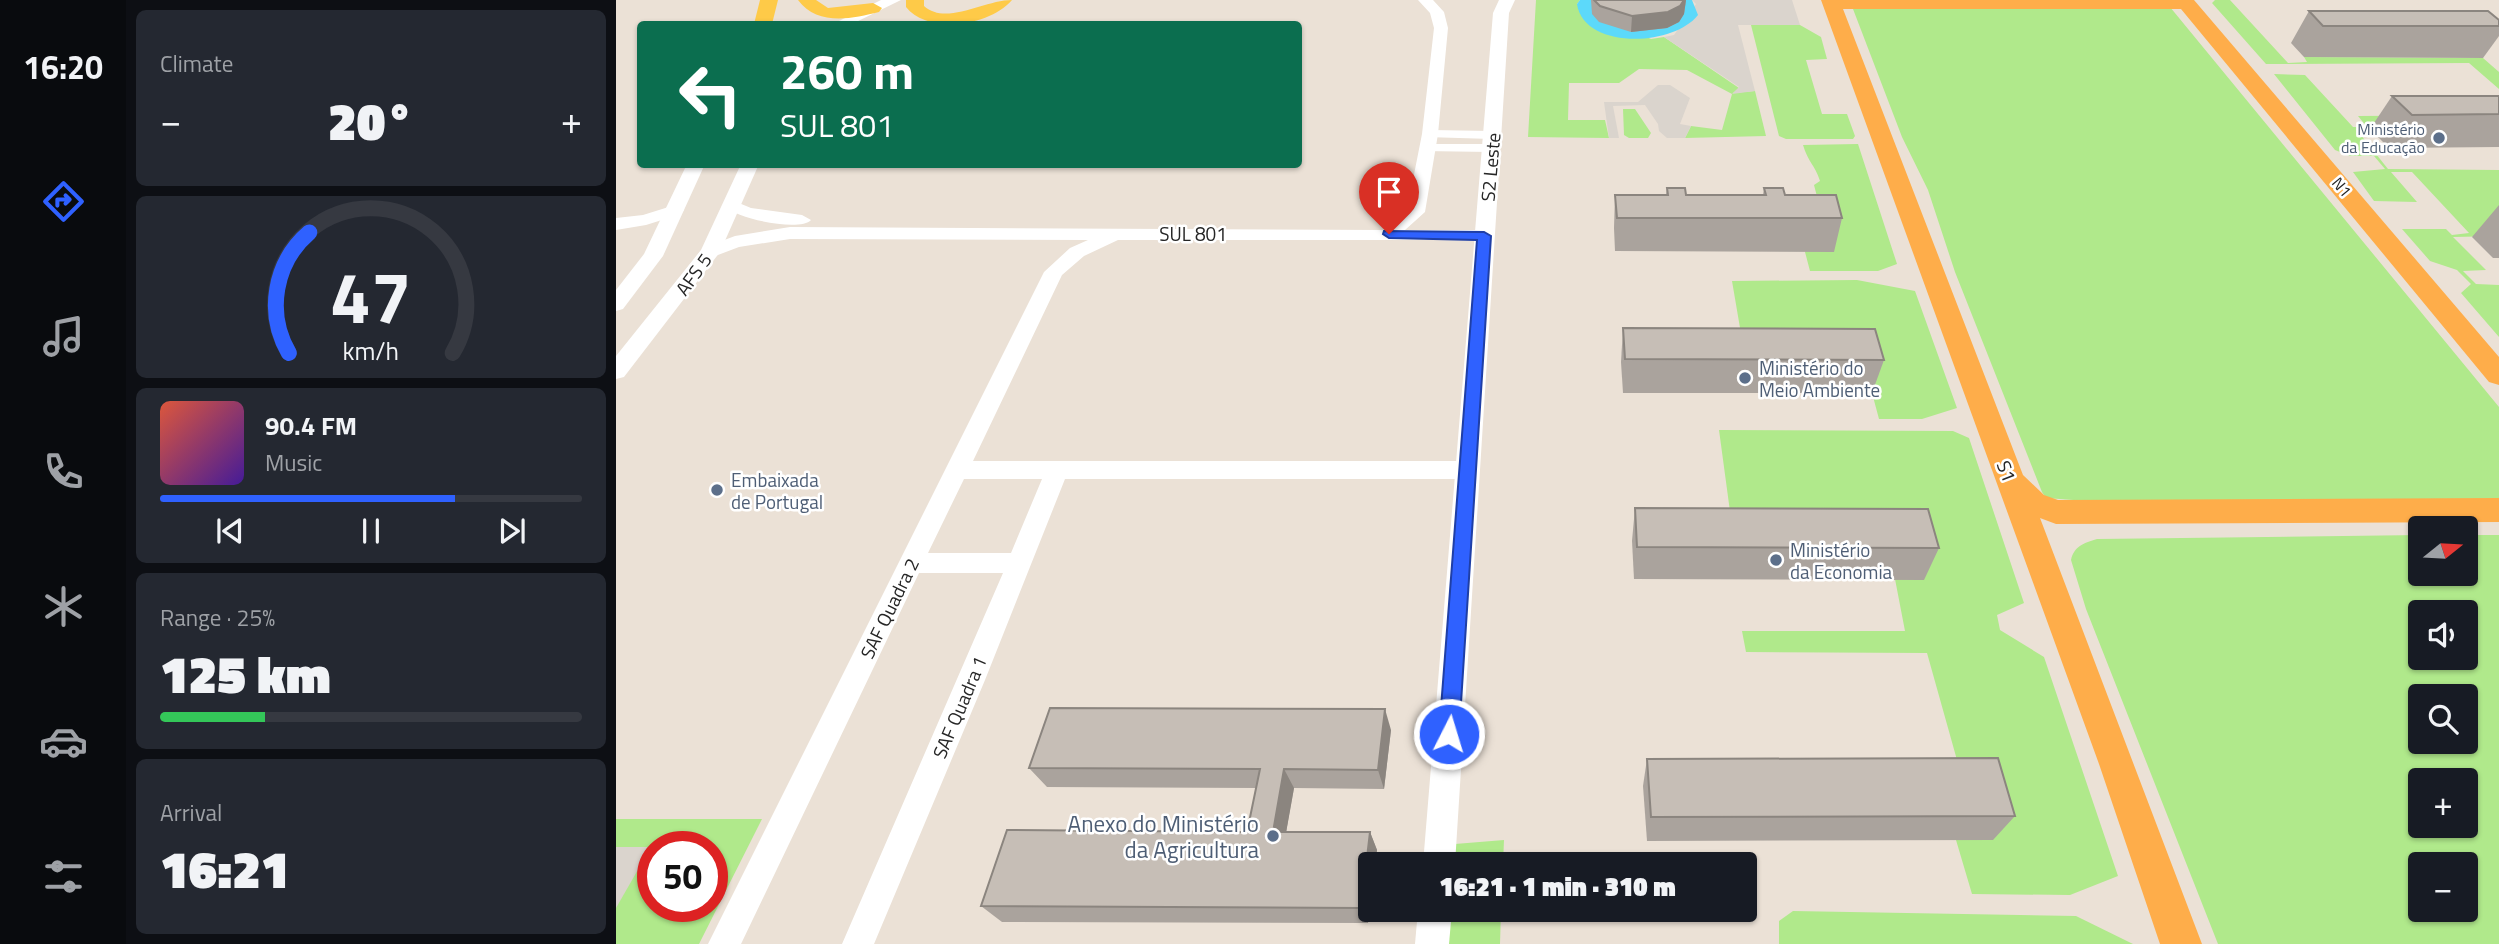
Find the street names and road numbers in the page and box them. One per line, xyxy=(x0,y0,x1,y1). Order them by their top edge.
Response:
street label: S2 Leste xyxy=(1473,131,1507,203)
street label: N1 xyxy=(2326,172,2358,202)
street label: SUL 801 xyxy=(1159,219,1227,248)
street label: AFS 5 xyxy=(668,247,718,301)
street label: S1 xyxy=(1990,456,2024,486)
street label: SAF Quadra 2 xyxy=(852,553,926,663)
street label: SAF Quadra 1 xyxy=(924,651,994,763)

